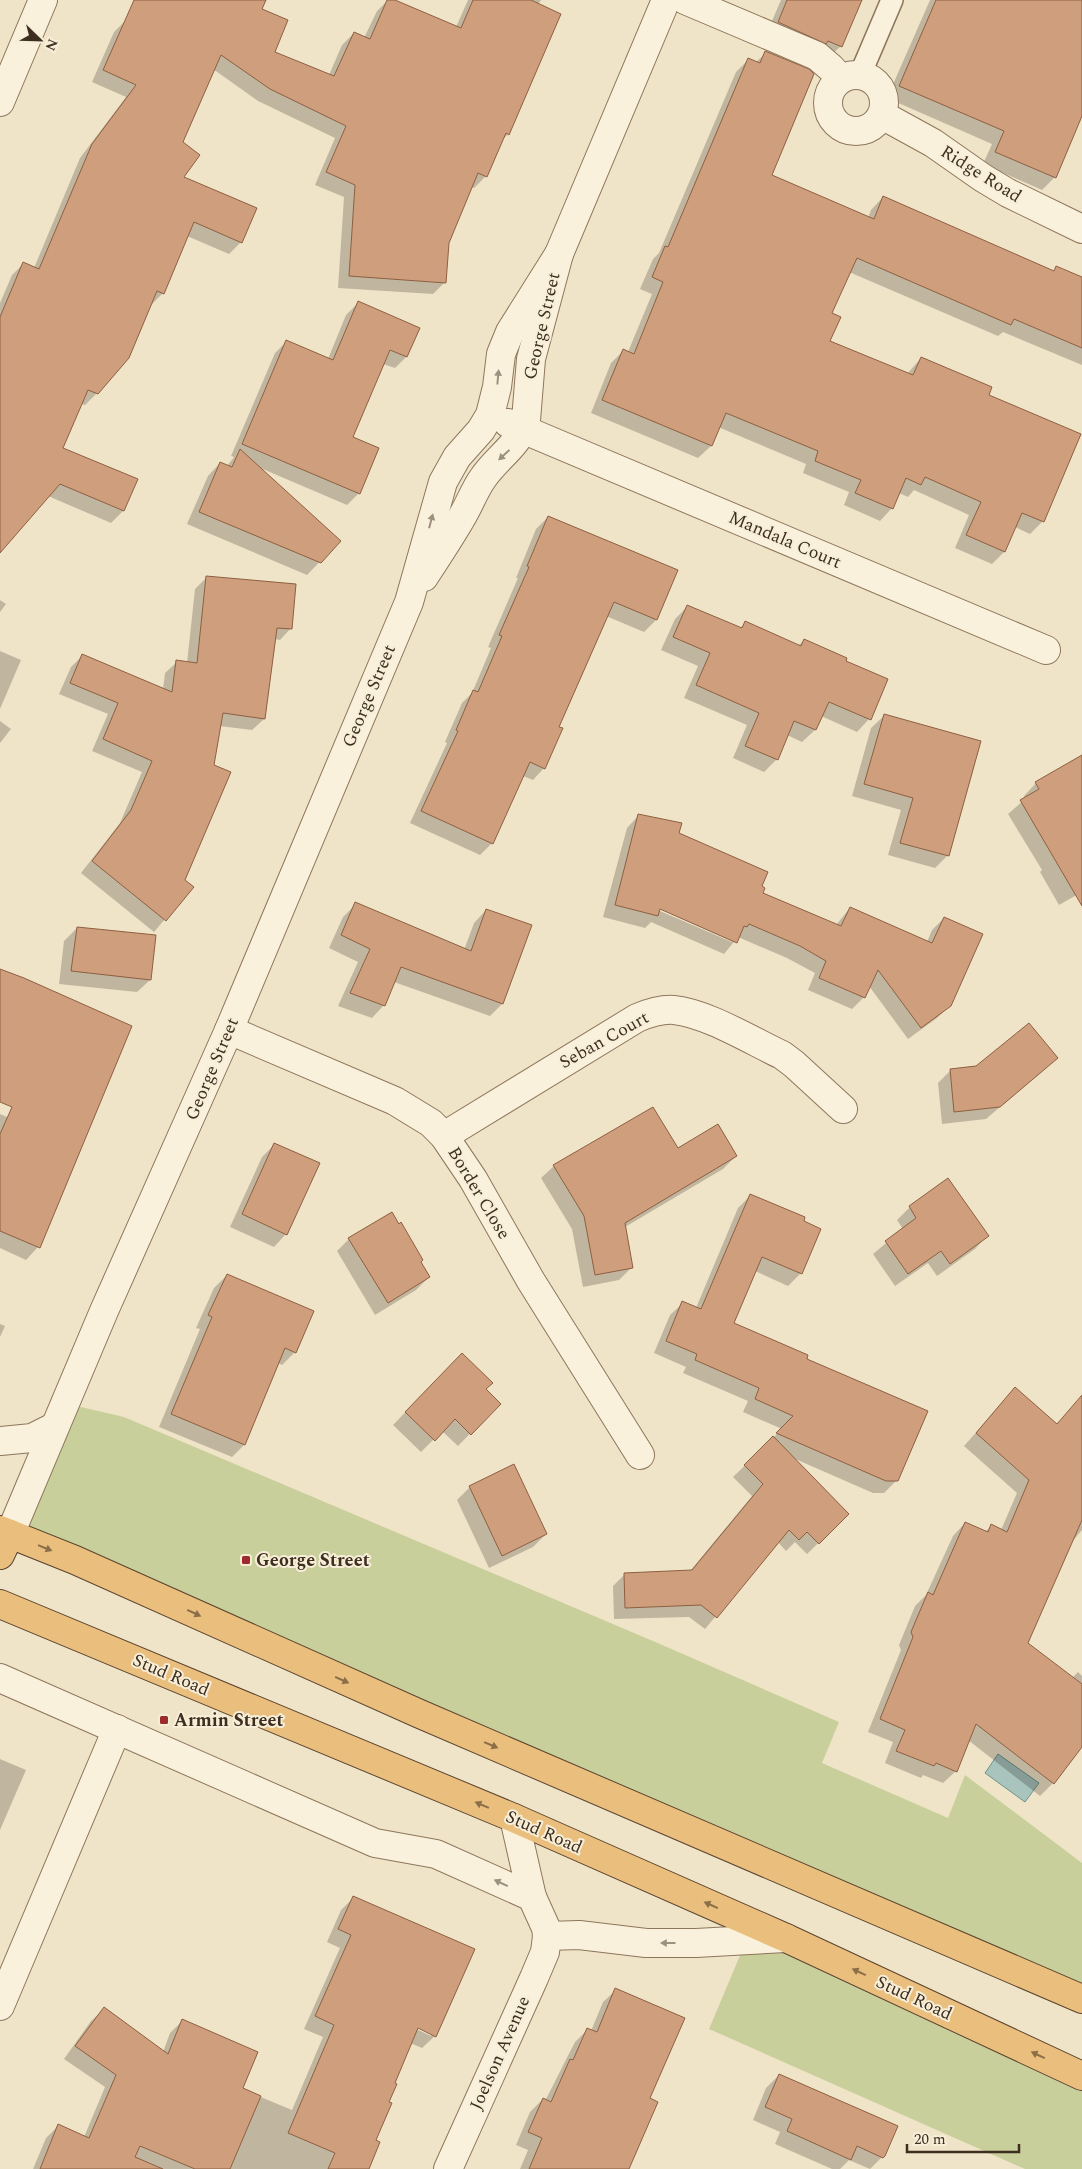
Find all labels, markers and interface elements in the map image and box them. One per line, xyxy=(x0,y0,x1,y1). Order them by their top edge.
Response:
north arrow xyxy=(15,15,65,65)
text: N xyxy=(40,36,63,54)
street label: Ridge Road xyxy=(935,138,1027,210)
street label: George Street xyxy=(517,270,567,382)
one-way arrow xyxy=(494,368,502,384)
one-way arrow xyxy=(498,449,510,461)
street label: Mandala Court xyxy=(724,504,846,576)
one-way arrow xyxy=(427,513,435,528)
street label: George Street xyxy=(335,640,403,752)
street label: Seban Court xyxy=(554,1004,654,1076)
street label: George Street xyxy=(178,1013,246,1125)
street label: Border Close xyxy=(441,1142,517,1244)
one-way arrow xyxy=(38,1545,52,1553)
place label: George Street xyxy=(256,1547,370,1574)
marker: George Street xyxy=(240,1554,252,1566)
one-way arrow xyxy=(187,1610,201,1618)
street label: Stud Road xyxy=(128,1647,214,1703)
one-way arrow xyxy=(335,1676,349,1684)
place label: Armin Street xyxy=(174,1707,283,1734)
marker: Armin Street xyxy=(158,1714,170,1726)
one-way arrow xyxy=(484,1741,498,1749)
one-way arrow xyxy=(475,1800,489,1808)
street label: Stud Road xyxy=(501,1803,587,1861)
one-way arrow xyxy=(494,1878,508,1886)
one-way arrow xyxy=(704,1900,718,1908)
one-way arrow xyxy=(659,1939,675,1947)
one-way arrow xyxy=(852,1968,866,1976)
street label: Stud Road xyxy=(871,1969,957,2027)
street label: Joelson Avenue xyxy=(463,1992,537,2114)
one-way arrow xyxy=(1031,2051,1045,2059)
scale bar xyxy=(907,2122,1020,2154)
text: 20 m xyxy=(914,2128,946,2151)

